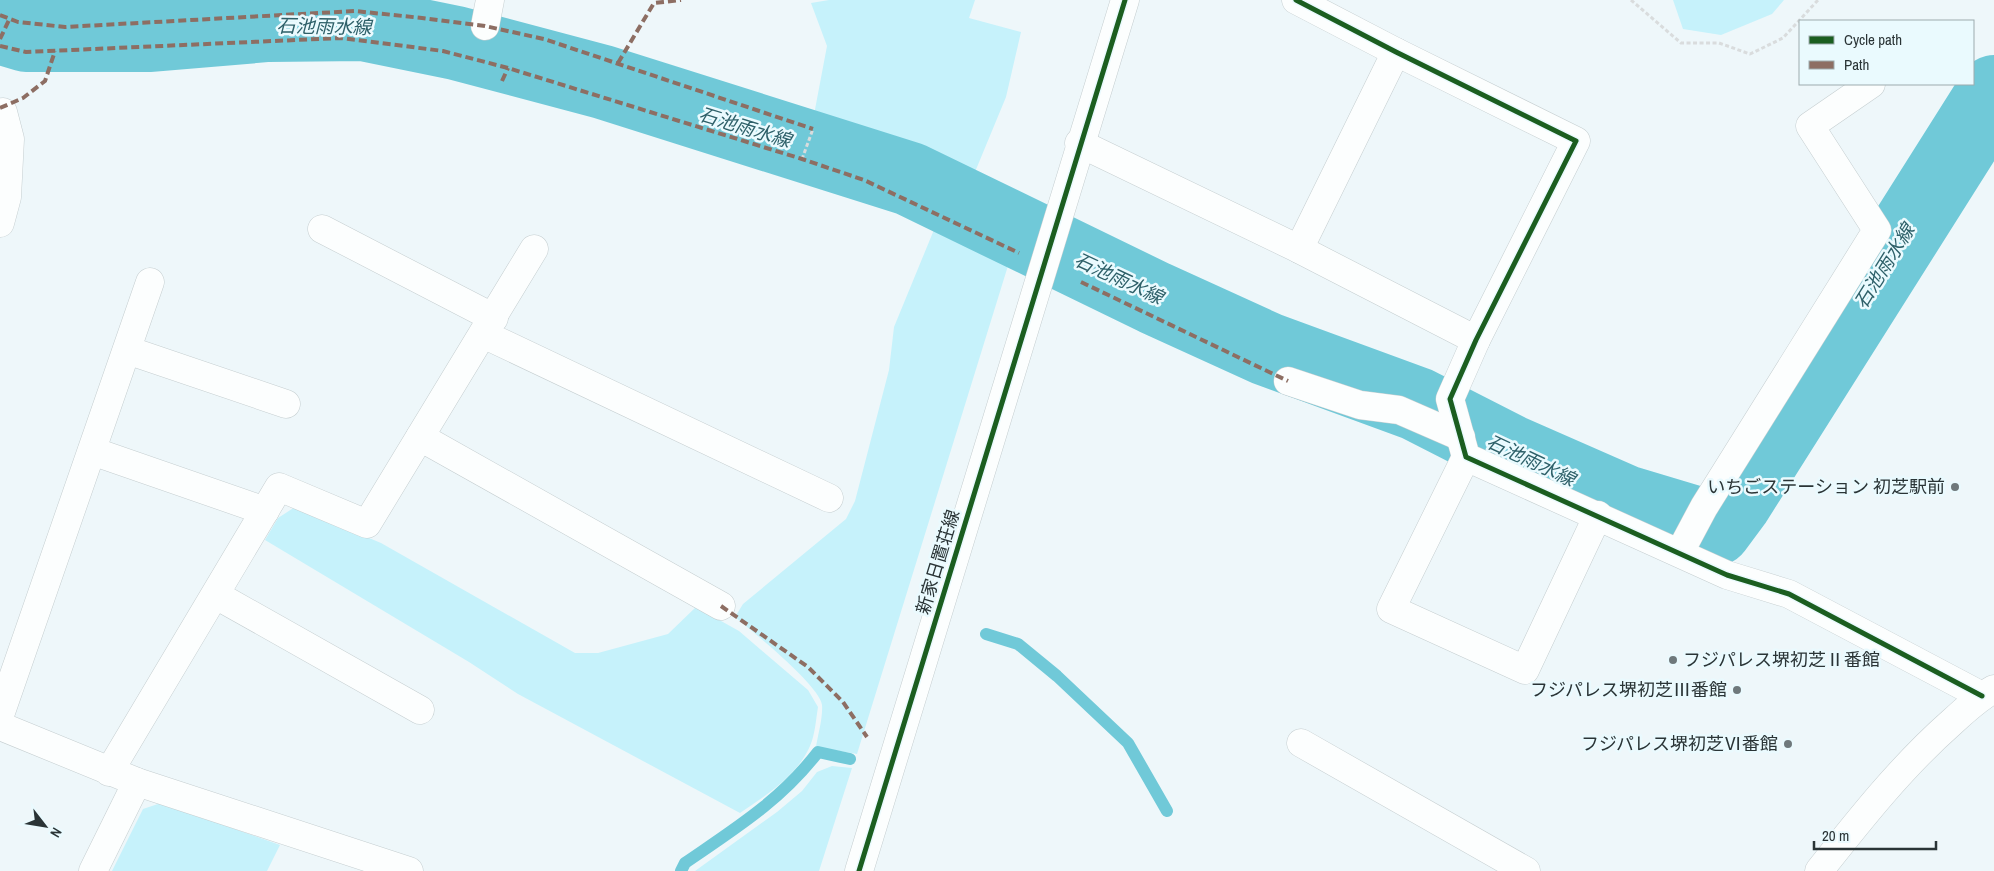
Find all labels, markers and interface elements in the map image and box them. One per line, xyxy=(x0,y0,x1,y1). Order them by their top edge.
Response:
water label: 石池雨水線 xyxy=(276,12,374,40)
legend xyxy=(1799,20,1974,85)
text: Cycle path xyxy=(1844,29,1902,50)
text: Path xyxy=(1844,54,1869,75)
water label: 石池雨水線 xyxy=(696,101,796,154)
water label: 石池雨水線 xyxy=(1848,217,1921,313)
water label: 石池雨水線 xyxy=(1070,246,1169,311)
water label: 石池雨水線 xyxy=(1482,428,1581,493)
place label: いちごステーション 初芝駅前 xyxy=(1707,474,1945,499)
marker: いちごステーション 初芝駅前 xyxy=(1949,481,1961,493)
street label: 新家日置荘線 xyxy=(910,507,965,617)
place label: フジパレス堺初芝Ⅱ番館 xyxy=(1683,647,1880,672)
marker: フジパレス堺初芝Ⅱ番館 xyxy=(1667,654,1679,666)
place label: フジパレス堺初芝Ⅲ番館 xyxy=(1530,677,1727,702)
marker: フジパレス堺初芝Ⅲ番館 xyxy=(1731,684,1743,696)
place label: フジパレス堺初芝Ⅵ番館 xyxy=(1581,731,1778,756)
marker: フジパレス堺初芝Ⅵ番館 xyxy=(1782,738,1794,750)
north arrow xyxy=(20,801,70,851)
scale bar xyxy=(1814,818,1936,850)
text: N xyxy=(46,825,66,841)
text: 20 m xyxy=(1822,825,1849,846)

